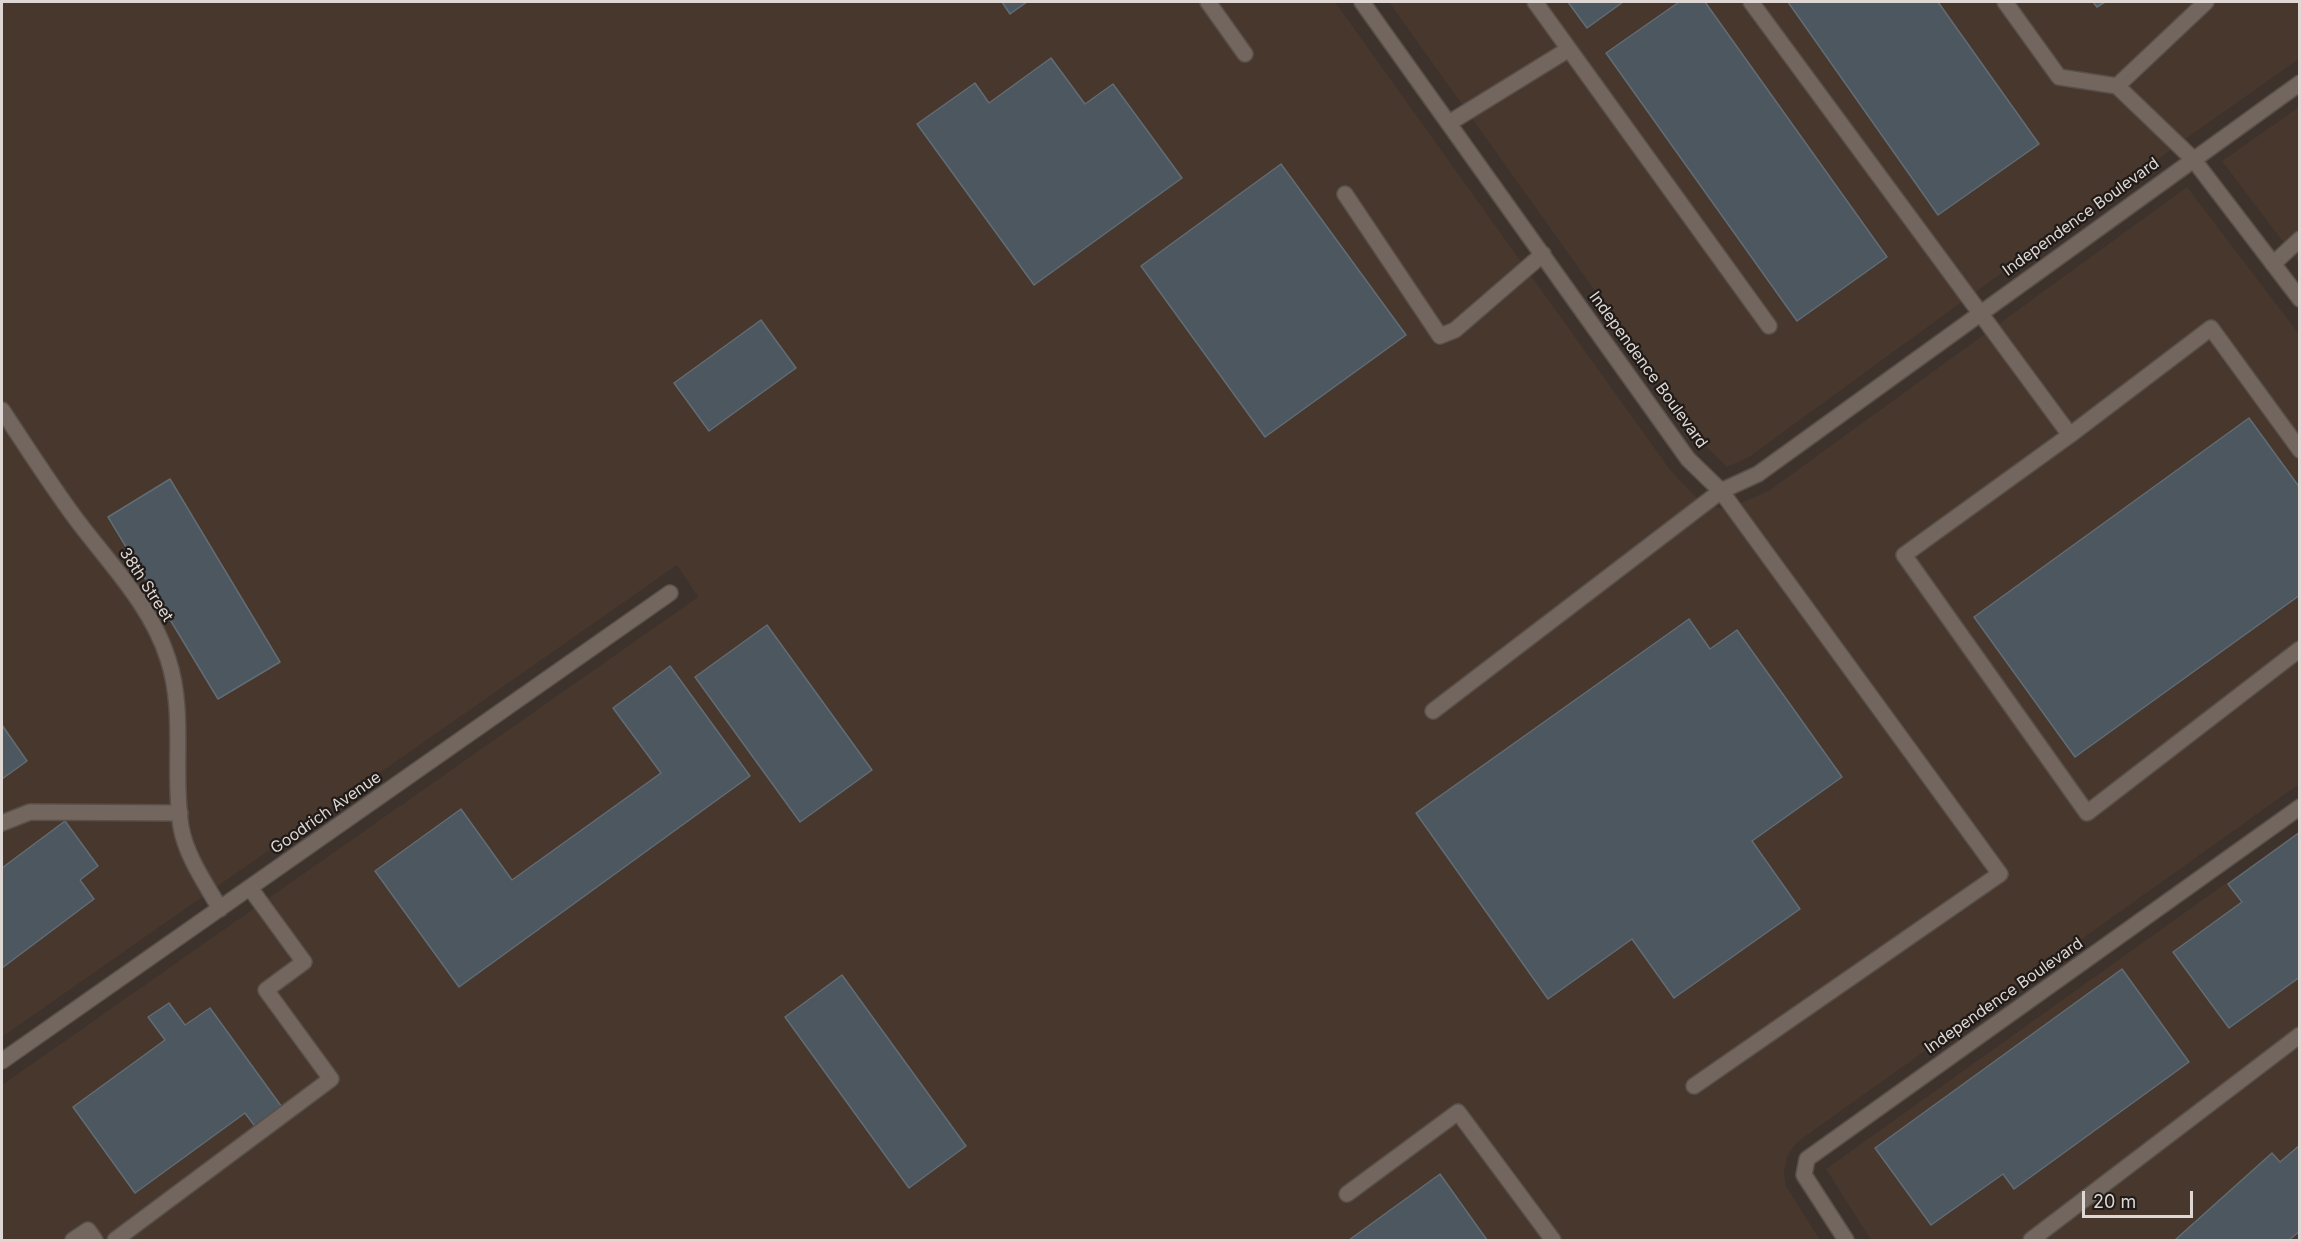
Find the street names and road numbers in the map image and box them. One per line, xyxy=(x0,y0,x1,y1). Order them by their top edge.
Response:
street label: Independence Boulevard xyxy=(1999,154,2163,280)
street label: Independence Boulevard xyxy=(1585,288,1711,452)
street label: 38th Street xyxy=(115,544,177,626)
street label: Goodrich Avenue xyxy=(267,768,385,858)
street label: Independence Boulevard xyxy=(1921,934,2087,1058)

